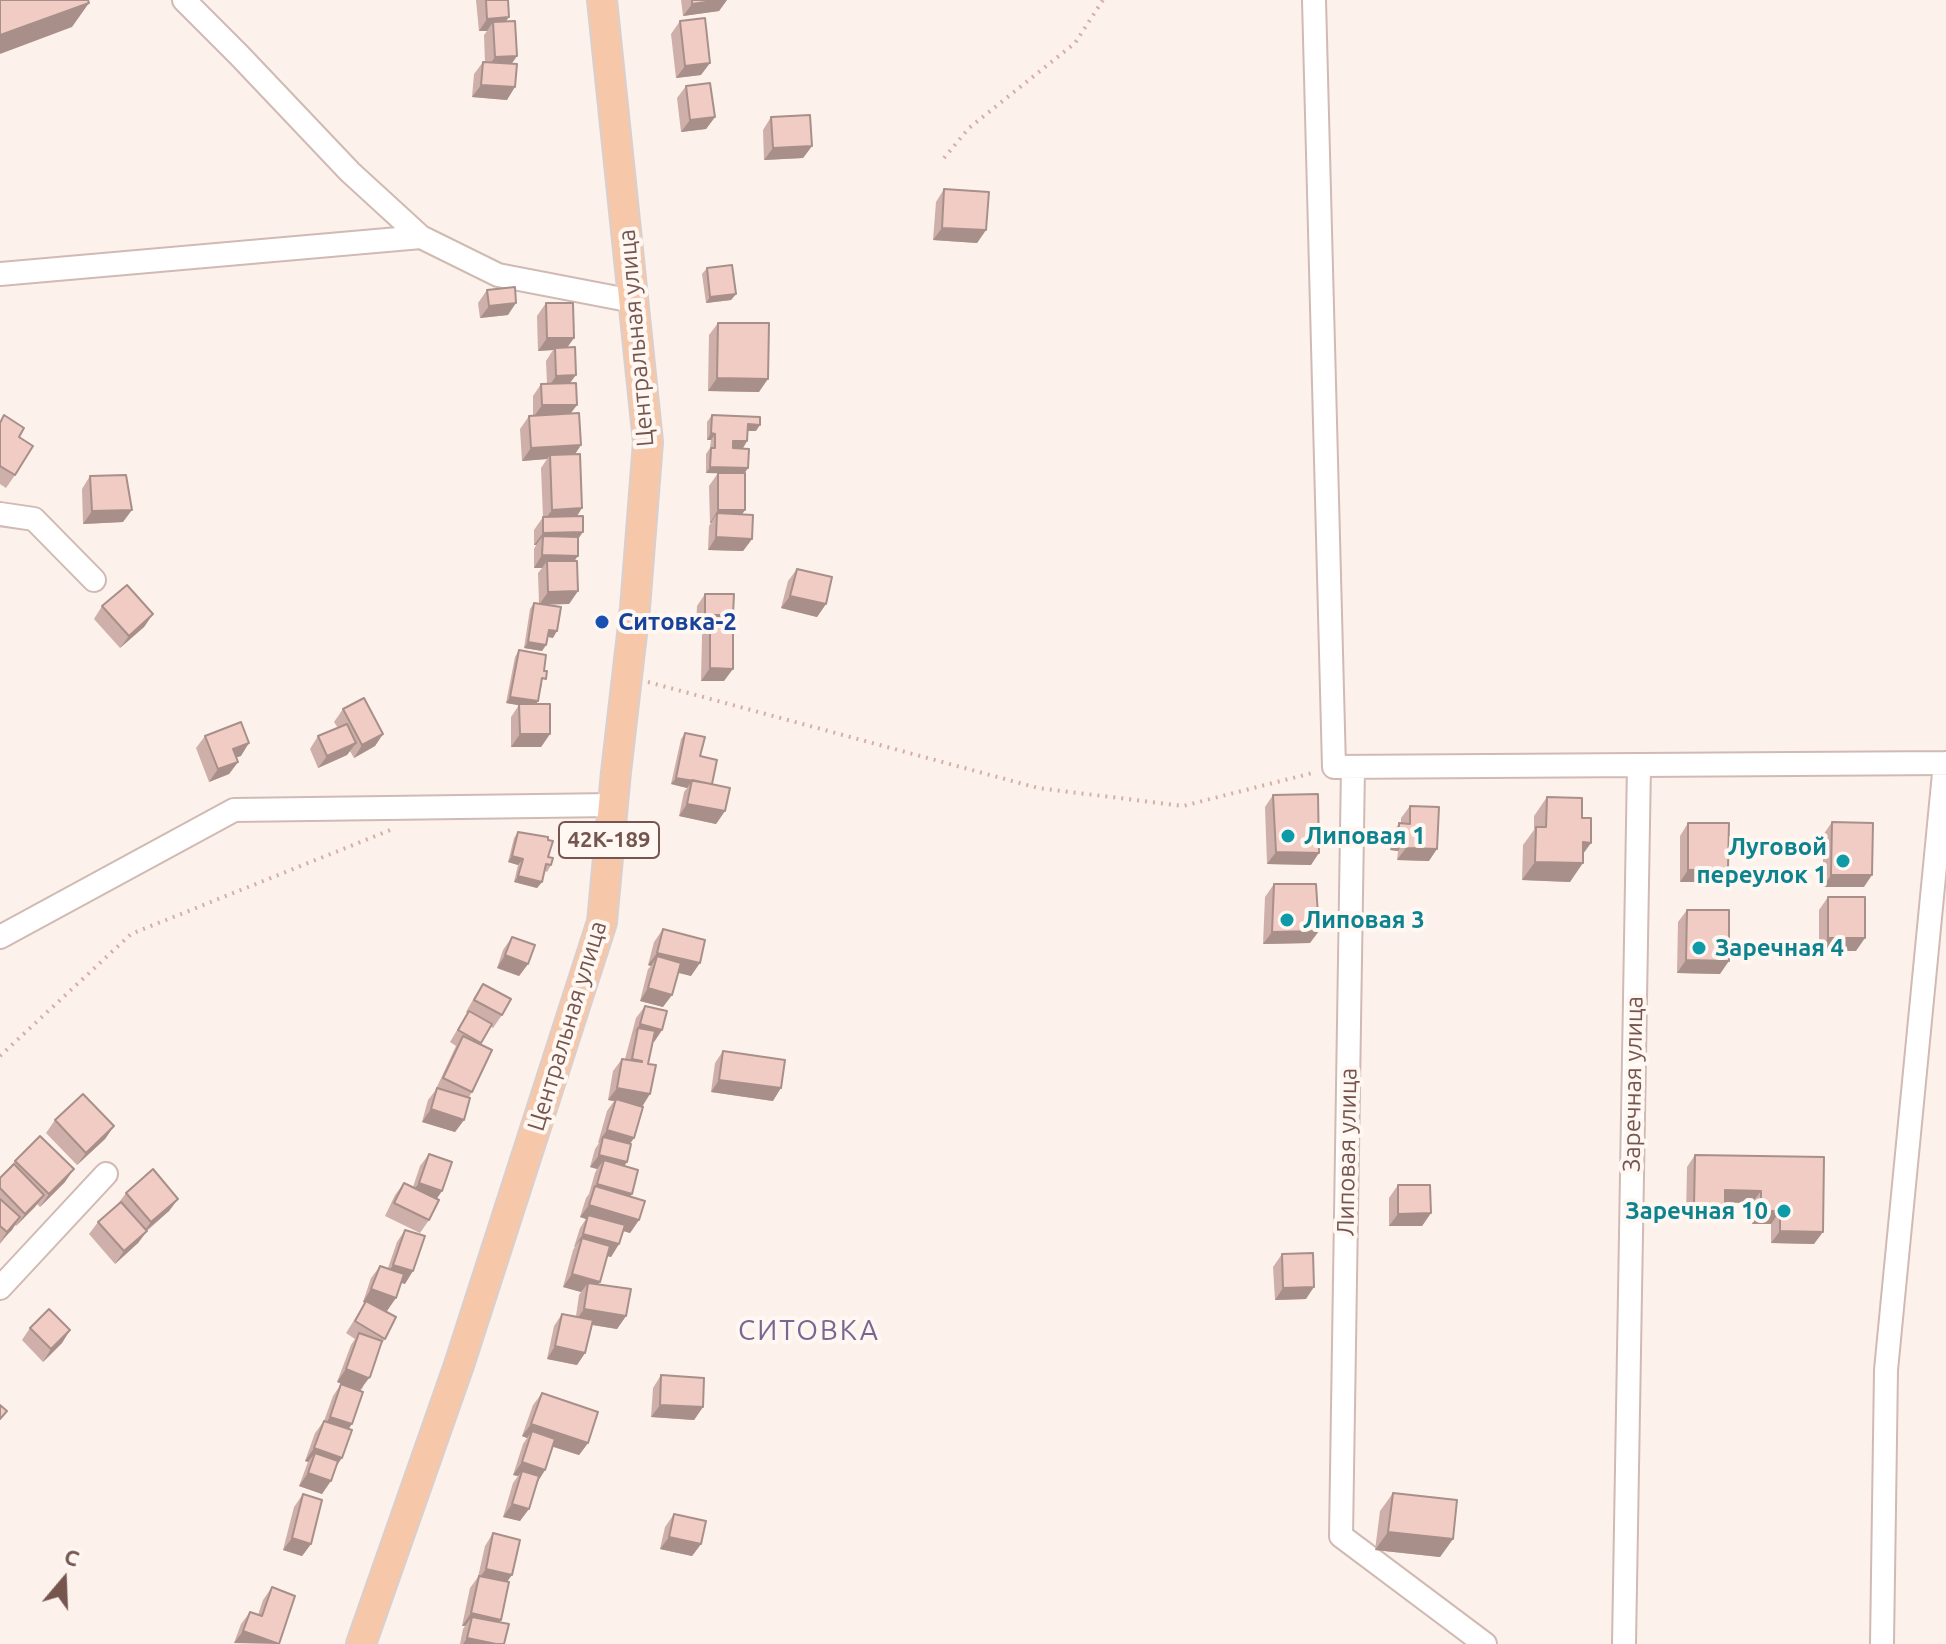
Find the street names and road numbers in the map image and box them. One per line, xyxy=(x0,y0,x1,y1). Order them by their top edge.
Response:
street label: Центральная улица xyxy=(612,228,660,448)
road number: 42К-189 xyxy=(559,822,659,858)
street label: Центральная улица xyxy=(521,917,613,1135)
street label: Заречная улица xyxy=(1617,996,1649,1172)
street label: Липовая улица xyxy=(1331,1068,1363,1236)

